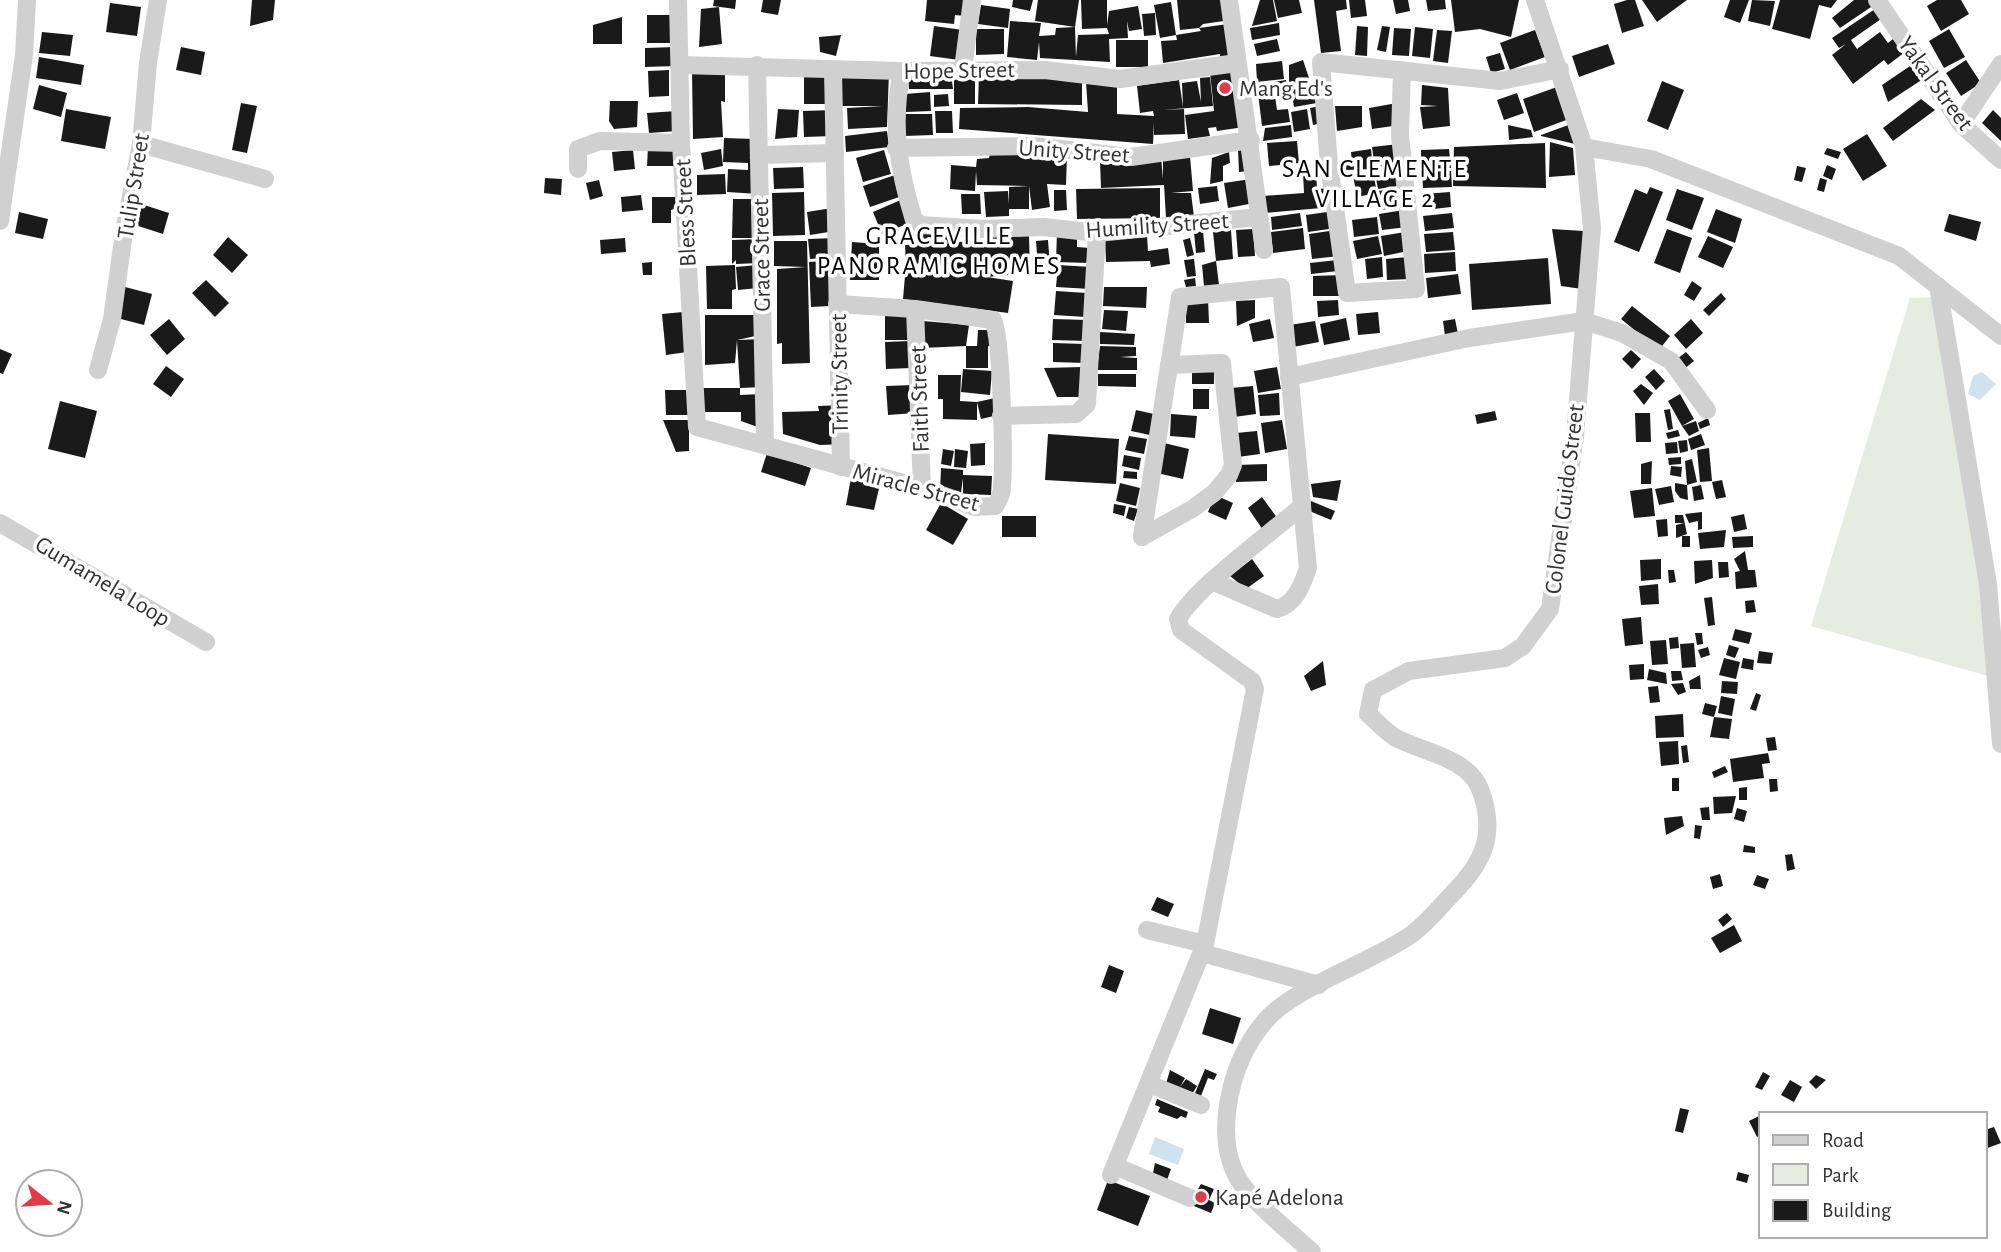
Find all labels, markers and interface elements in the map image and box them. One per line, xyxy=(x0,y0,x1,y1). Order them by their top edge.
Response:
street label: Yakal Street xyxy=(1893,32,1977,135)
street label: Hope Street xyxy=(903,58,1015,84)
place label: Mang Ed's xyxy=(1239,77,1333,101)
marker: Mang Ed's xyxy=(1217,80,1233,96)
street label: Tulip Street xyxy=(114,131,154,241)
street label: Unity Street xyxy=(1018,136,1131,168)
district label: SAN CLEMENTE VILLAGE 2 xyxy=(1282,156,1468,212)
street label: Bless Street xyxy=(671,158,701,268)
street label: Grace Street xyxy=(749,198,775,312)
street label: Humility Street xyxy=(1085,209,1230,243)
district label: GRACEVILLE PANORAMIC HOMES xyxy=(817,223,1061,279)
street label: Trinity Street xyxy=(827,313,853,434)
street label: Faith Street xyxy=(906,345,934,453)
street label: Colonel Guido Street xyxy=(1541,402,1589,595)
street label: Miracle Street xyxy=(850,460,982,516)
street label: Gumamela Loop xyxy=(31,532,174,631)
legend xyxy=(1759,1112,1987,1238)
text: Road xyxy=(1822,1130,1864,1151)
text: Park xyxy=(1822,1165,1859,1186)
north arrow xyxy=(14,1168,84,1238)
place label: Kapé Adelona xyxy=(1215,1186,1344,1210)
marker: Kapé Adelona xyxy=(1193,1189,1209,1205)
text: N xyxy=(53,1198,75,1217)
text: Building xyxy=(1822,1200,1892,1221)

